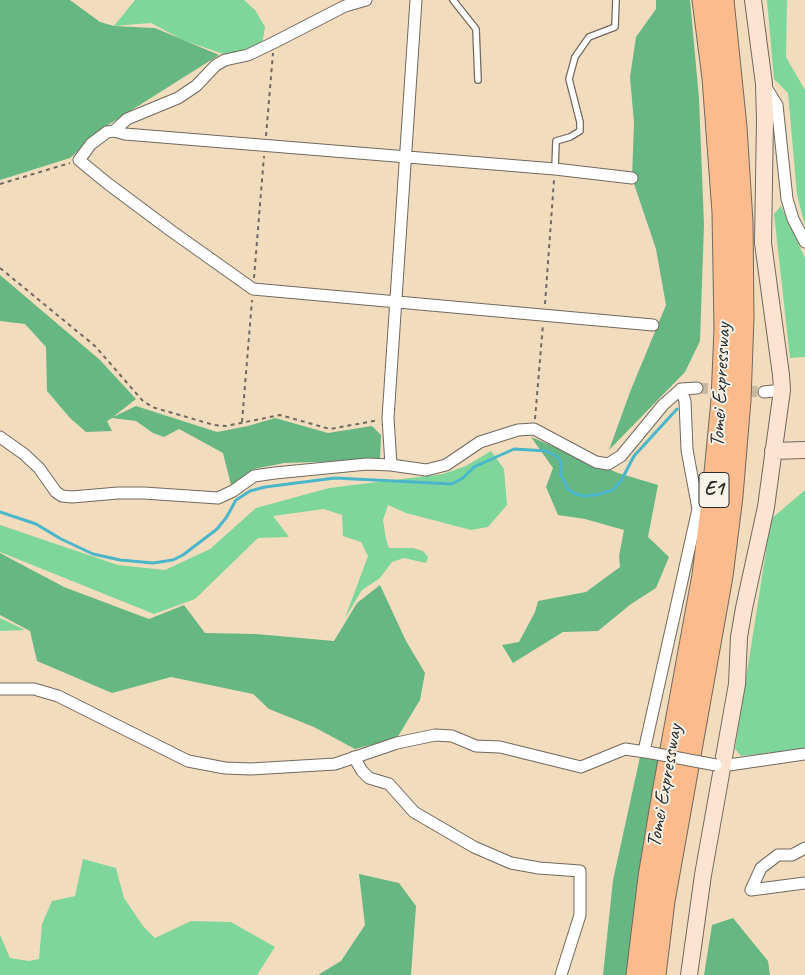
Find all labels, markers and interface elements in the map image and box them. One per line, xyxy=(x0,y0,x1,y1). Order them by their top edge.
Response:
street label: Tomei Expressway xyxy=(705,322,737,448)
road number: E1 xyxy=(699,472,729,508)
street label: Tomei Expressway xyxy=(642,723,688,849)

